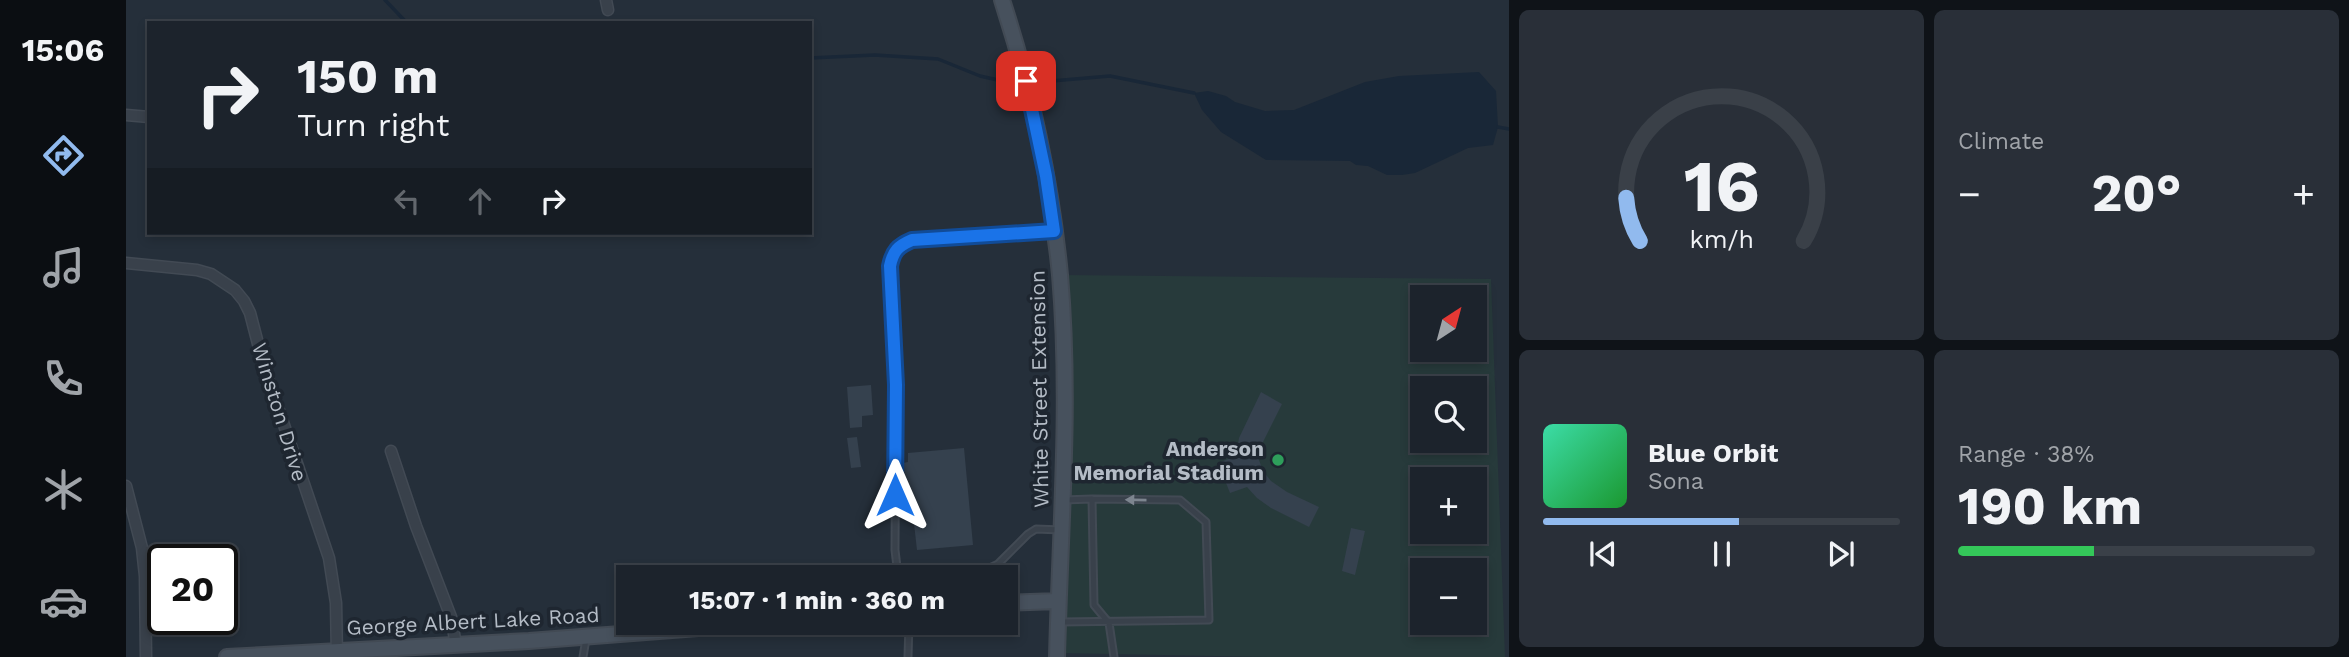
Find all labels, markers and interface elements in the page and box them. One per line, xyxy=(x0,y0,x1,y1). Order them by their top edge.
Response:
text: 15:06 xyxy=(22,31,104,69)
text: 150 m xyxy=(297,47,438,105)
icon: right xyxy=(182,49,273,140)
pin xyxy=(996,51,1056,111)
icon: arrive xyxy=(1007,62,1045,100)
text: Turn right xyxy=(297,106,449,144)
text: Climate xyxy=(1958,128,2044,155)
icon: directions xyxy=(39,131,88,180)
text: 16 xyxy=(1683,143,1760,229)
text: 20° xyxy=(2091,163,2182,224)
text: − xyxy=(1958,172,1981,216)
text: + xyxy=(2292,172,2315,216)
icon: left xyxy=(388,182,426,220)
icon: ahead xyxy=(461,182,499,220)
icon: right xyxy=(534,182,572,220)
text: km/h xyxy=(1689,225,1754,254)
icon: music xyxy=(39,243,88,292)
street label: White Street Extension xyxy=(1024,270,1054,508)
north arrow xyxy=(1410,285,1488,362)
map controls xyxy=(1410,285,1487,635)
street label: Winston Drive xyxy=(247,340,313,484)
icon: phone xyxy=(39,354,88,403)
button: search xyxy=(1410,376,1487,453)
place label: Anderson Memorial Stadium xyxy=(1074,436,1264,485)
text: Blue Orbit xyxy=(1648,438,1778,468)
text: Range · 38% xyxy=(1958,441,2094,468)
marker: Anderson Memorial Stadium xyxy=(1270,452,1286,468)
position arrow xyxy=(858,458,932,532)
icon: climate xyxy=(39,465,88,514)
button: + xyxy=(1410,467,1487,544)
text: Sona xyxy=(1648,468,1704,495)
text: 190 km xyxy=(1958,476,2142,537)
one-way arrow xyxy=(1125,494,1147,506)
icon: previous xyxy=(1584,535,1622,573)
icon: pause xyxy=(1703,535,1741,573)
icon: next xyxy=(1822,535,1860,573)
speed limit sign: 20 xyxy=(147,544,238,635)
button: − xyxy=(1410,558,1487,635)
icon: car xyxy=(39,577,88,626)
text: 15:07 · 1 min · 360 m xyxy=(689,585,945,615)
street label: George Albert Lake Road xyxy=(346,602,600,640)

